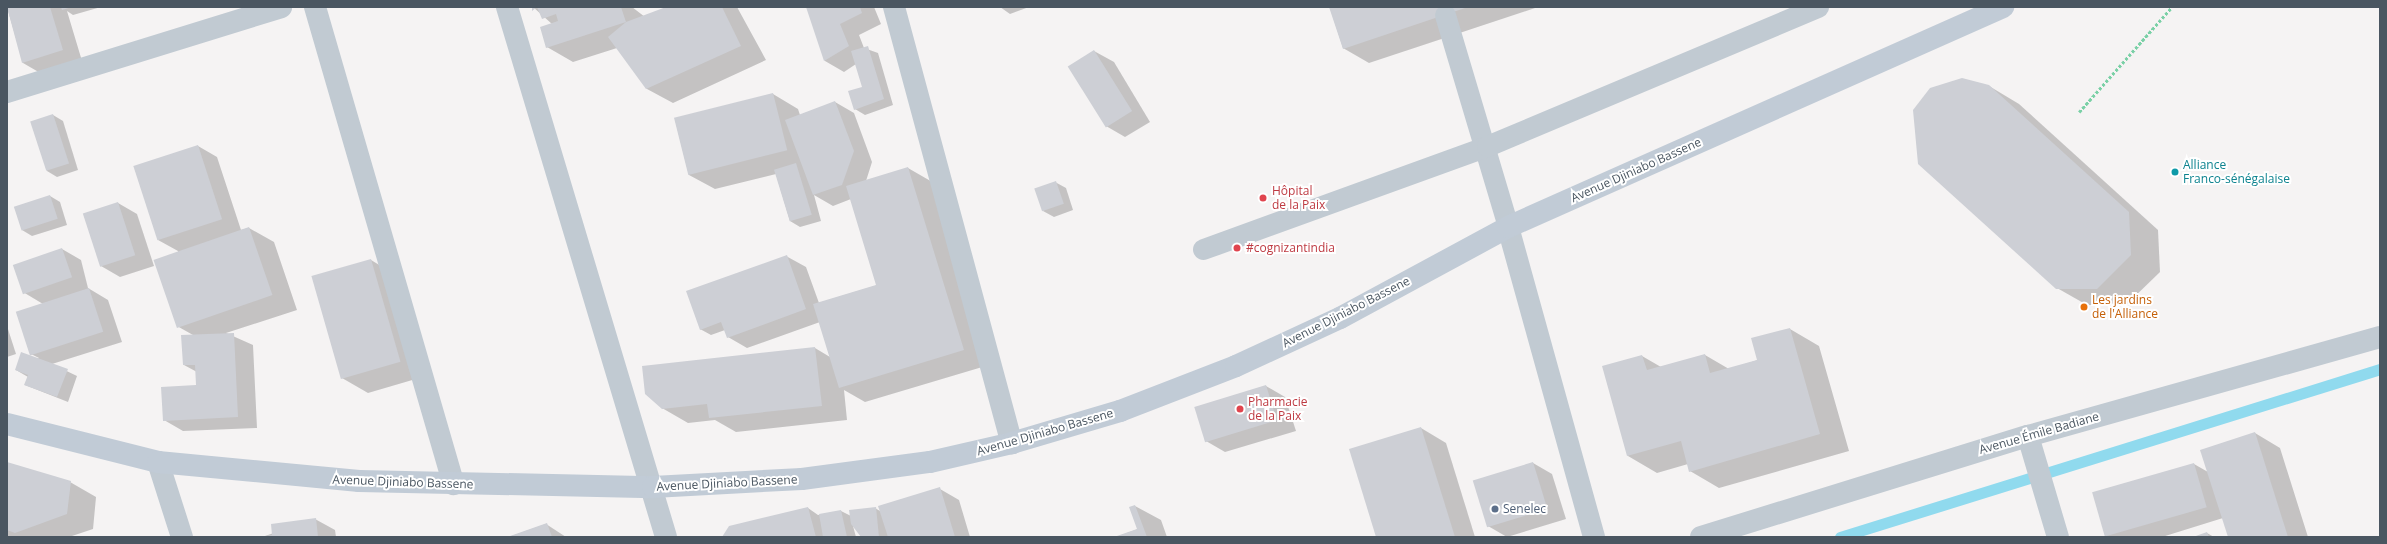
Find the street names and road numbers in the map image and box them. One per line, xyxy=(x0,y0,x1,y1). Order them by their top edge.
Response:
street label: Avenue Djiniabo Bassene xyxy=(1569,135,1703,205)
street label: Avenue Djiniabo Bassene xyxy=(1280,274,1412,350)
street label: Avenue Djiniabo Bassene xyxy=(975,406,1115,458)
street label: Avenue Émile Badiane xyxy=(1977,409,2101,457)
street label: Avenue Djiniabo Bassene xyxy=(332,472,474,492)
street label: Avenue Djiniabo Bassene xyxy=(656,472,798,494)

